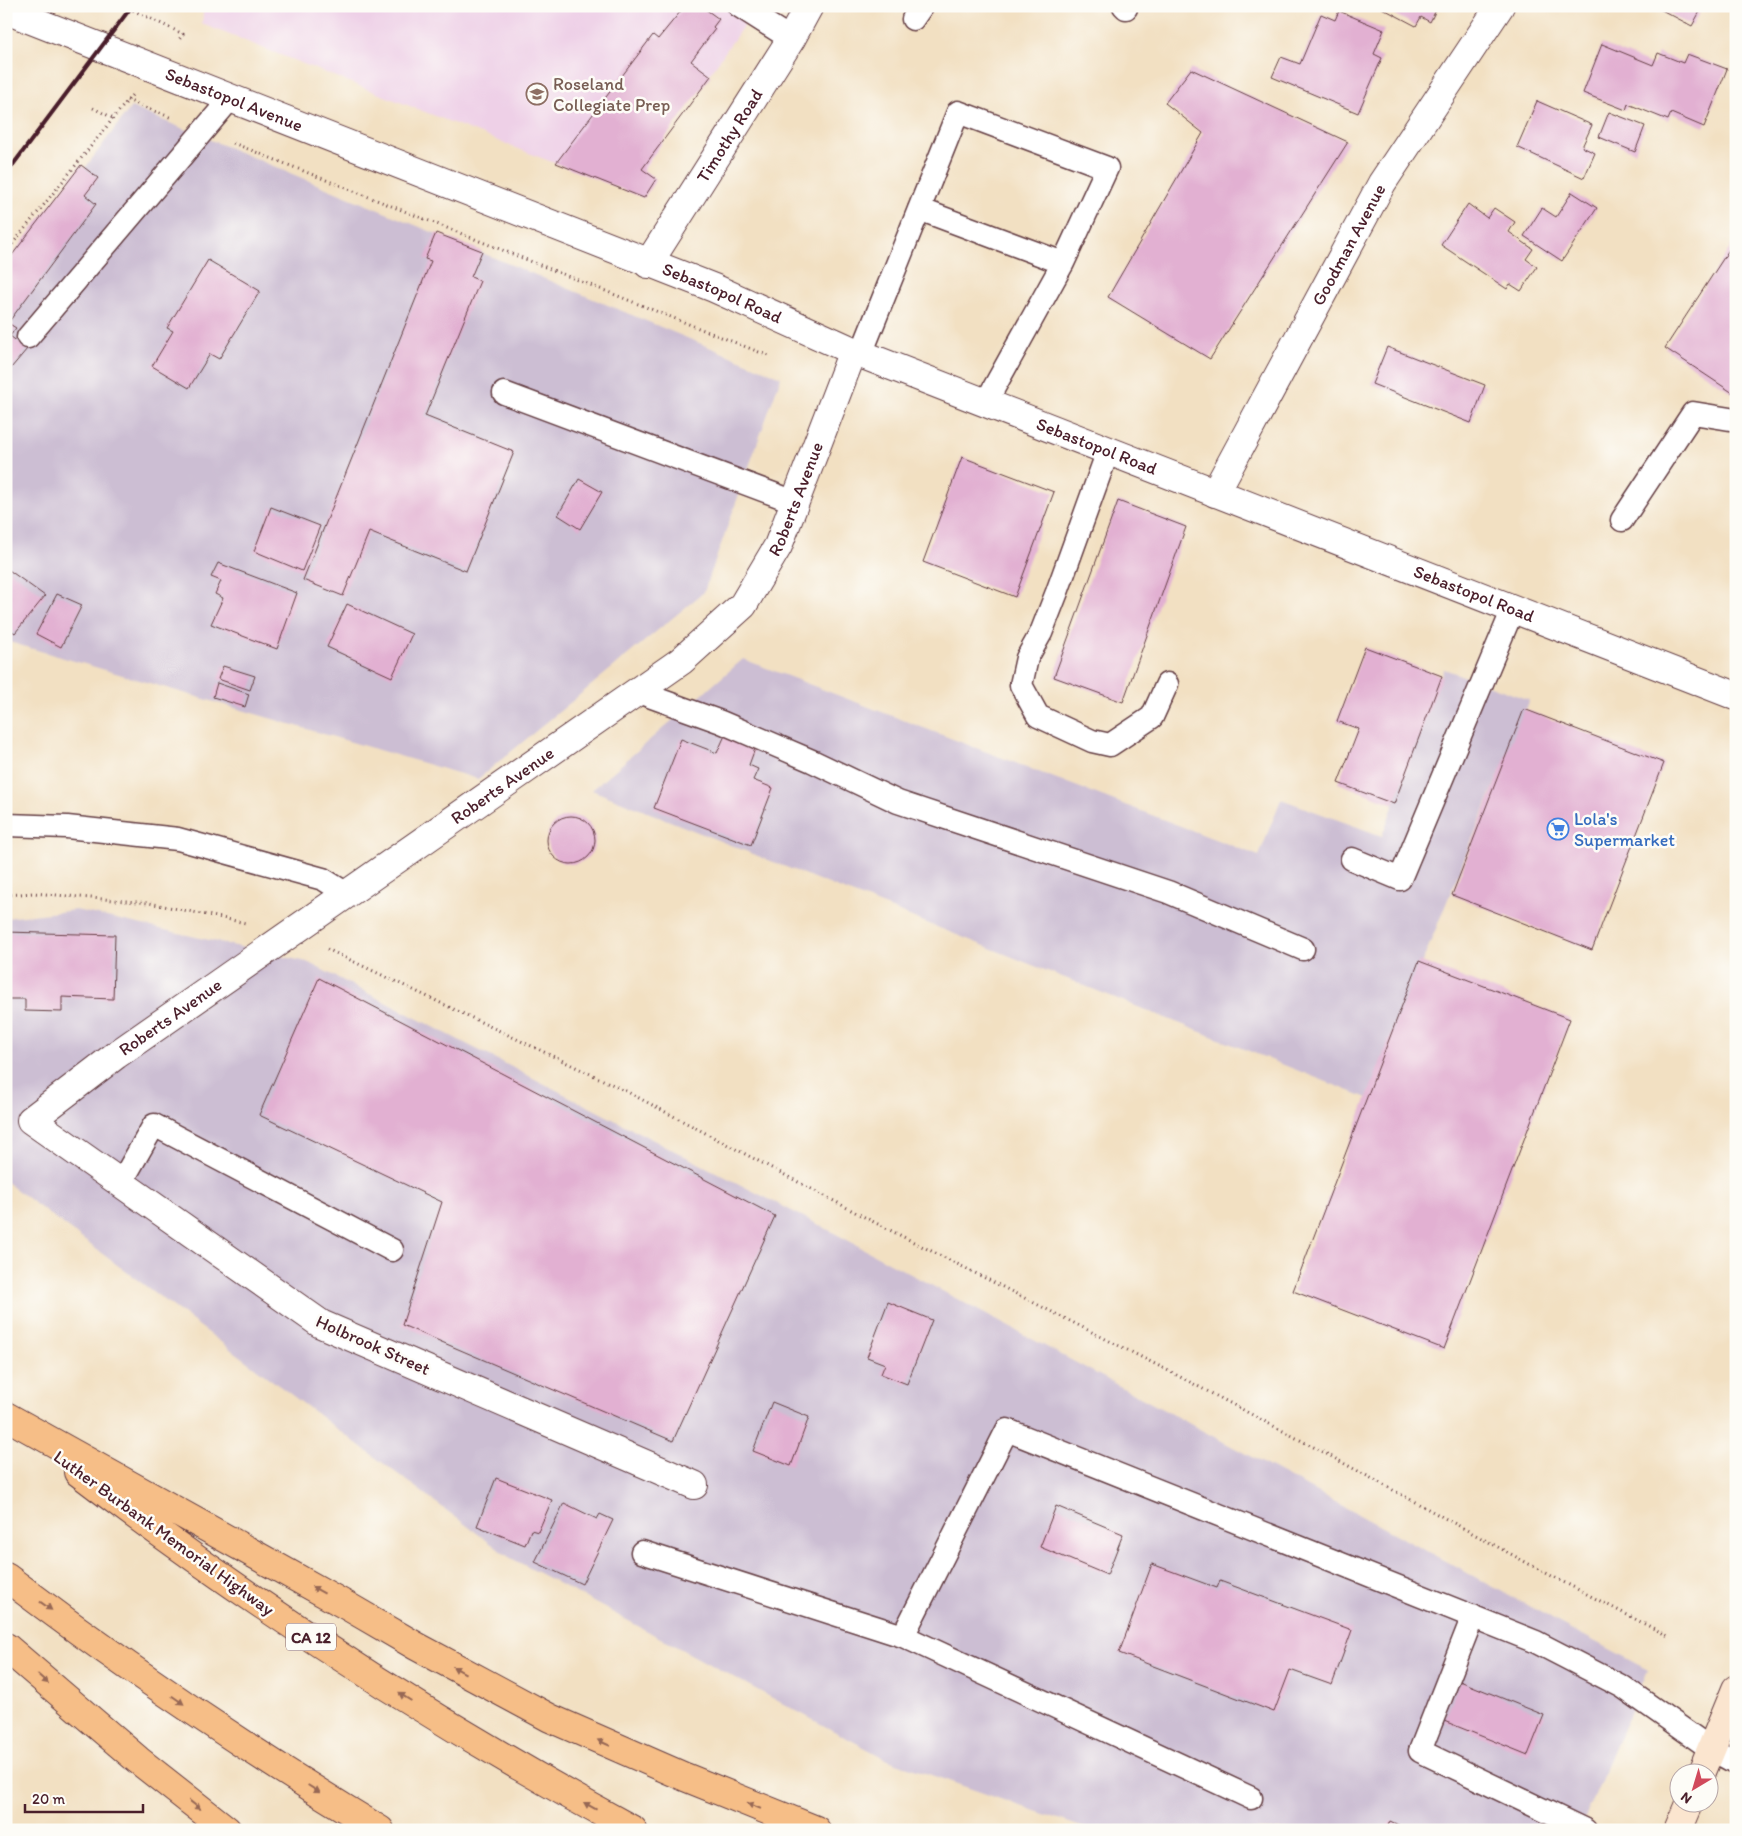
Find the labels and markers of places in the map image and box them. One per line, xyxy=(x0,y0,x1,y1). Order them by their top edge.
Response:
place label: Roseland Collegiate Prep xyxy=(553,73,670,116)
school or university icon: Roseland Collegiate Prep xyxy=(525,82,549,106)
place label: Lola's Supermarket xyxy=(1574,808,1675,851)
supermarket icon: Lola's Supermarket xyxy=(1546,817,1570,841)

